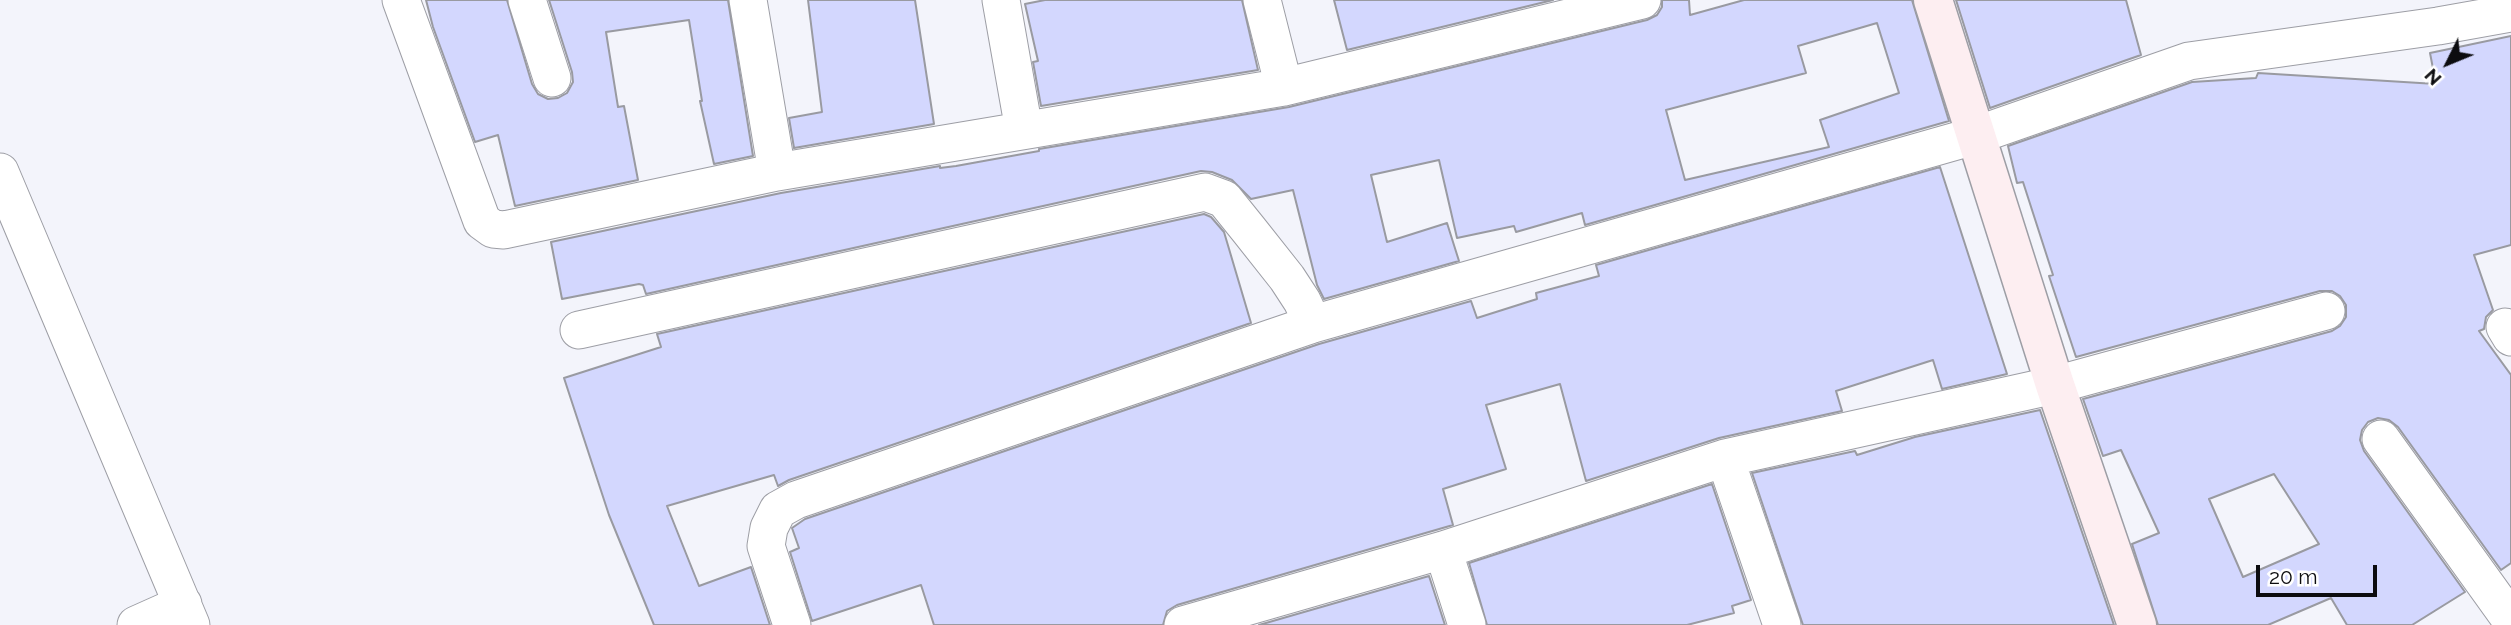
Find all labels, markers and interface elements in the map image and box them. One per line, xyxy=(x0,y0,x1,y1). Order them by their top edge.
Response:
north arrow xyxy=(2413,28,2483,98)
text: N xyxy=(2420,65,2446,90)
scale bar xyxy=(2259,552,2380,596)
text: 20 m xyxy=(2269,564,2317,589)

